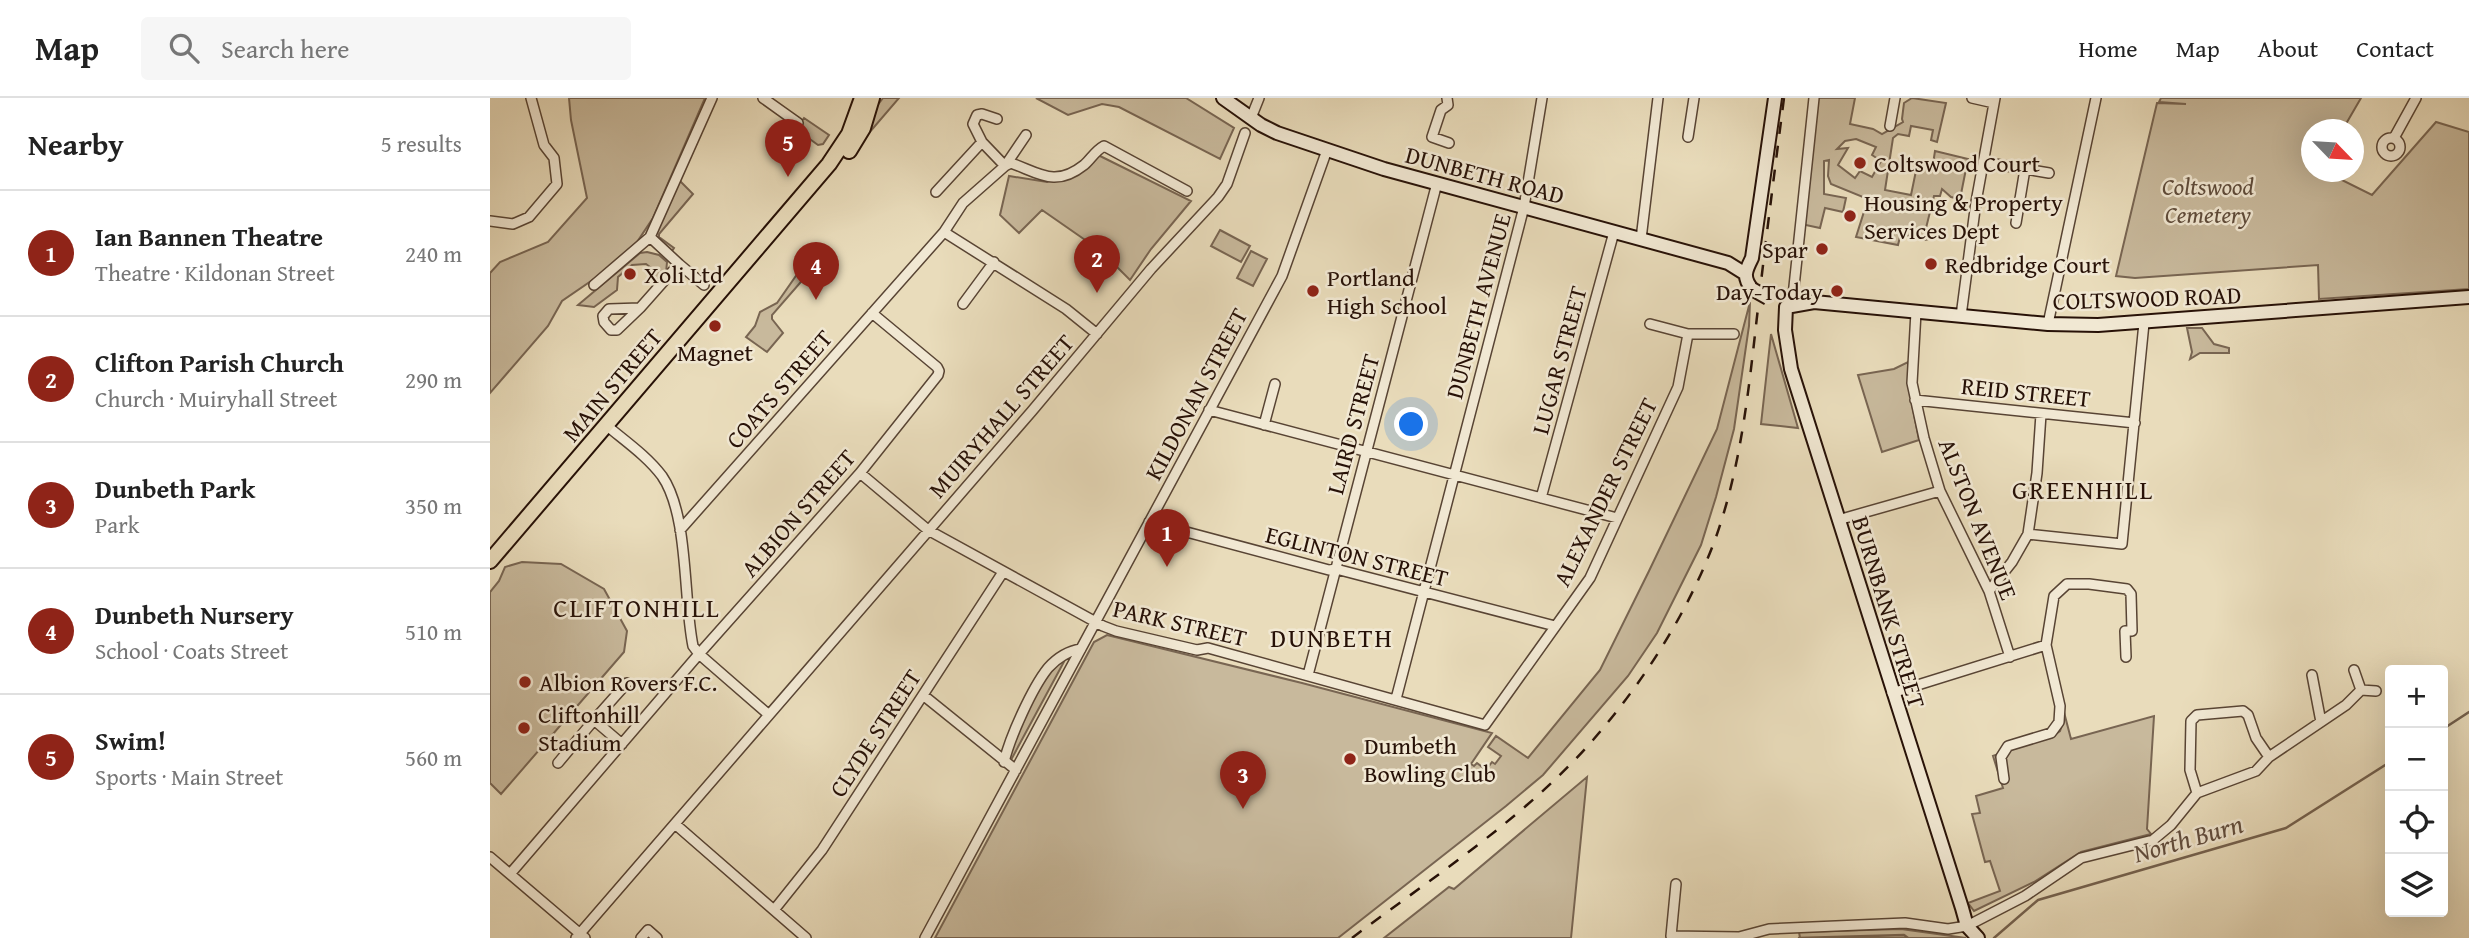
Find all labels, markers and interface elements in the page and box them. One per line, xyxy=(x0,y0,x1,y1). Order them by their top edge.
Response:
search box xyxy=(141,17,631,80)
text: Map xyxy=(35,24,99,72)
icon: search xyxy=(165,29,203,67)
text: Search here xyxy=(221,29,349,68)
text: Home xyxy=(2079,31,2138,66)
text: Map xyxy=(2176,31,2220,66)
text: About xyxy=(2258,31,2318,66)
text: Contact xyxy=(2356,31,2434,66)
pin: 5 xyxy=(765,119,811,177)
north arrow xyxy=(2301,119,2364,182)
text: Nearby xyxy=(28,122,124,166)
text: 5 results xyxy=(381,127,462,160)
street label: DUNBETH ROAD xyxy=(1402,137,1568,213)
place label: Coltswood Court xyxy=(1874,146,2040,181)
marker: Coltswood Court xyxy=(1852,155,1868,171)
park label: Coltswood Cemetery xyxy=(2162,169,2254,232)
place label: Housing & Property Services Dept xyxy=(1864,185,2063,248)
marker: Housing & Property Services Dept xyxy=(1842,208,1858,224)
street label: DUNBETH AVENUE xyxy=(1436,209,1520,403)
text: Ian Bannen Theatre xyxy=(95,217,323,256)
place label: Spar xyxy=(1762,232,1808,267)
pin: 2 xyxy=(1074,235,1120,293)
text: 1 xyxy=(45,237,57,270)
text: 240 m xyxy=(405,237,462,270)
marker: Spar xyxy=(1814,241,1830,257)
pin: 4 xyxy=(793,242,839,300)
place label: Redbridge Court xyxy=(1945,247,2110,282)
text: Theatre · Kildonan Street xyxy=(95,256,335,289)
marker: Redbridge Court xyxy=(1923,256,1939,272)
place label: Xoli Ltd xyxy=(644,257,723,292)
place label: Portland High School xyxy=(1327,260,1447,323)
marker: Xoli Ltd xyxy=(622,266,638,282)
place label: Day-Today xyxy=(1716,274,1823,309)
street label: COLTSWOOD ROAD xyxy=(2052,277,2242,319)
street label: LUGAR STREET xyxy=(1522,282,1596,438)
marker: Portland High School xyxy=(1305,283,1321,299)
marker: Day-Today xyxy=(1829,283,1845,299)
street label: KILDONAN STREET xyxy=(1136,302,1256,486)
marker: Magnet xyxy=(707,318,723,334)
street label: MAIN STREET xyxy=(554,320,670,450)
street label: COATS STREET xyxy=(717,322,841,456)
street label: MUIRYHALL STREET xyxy=(920,326,1082,506)
place label: Magnet xyxy=(677,335,754,370)
text: Clifton Parish Church xyxy=(95,343,344,382)
street label: LAIRD STREET xyxy=(1317,350,1389,498)
text: 2 xyxy=(45,363,57,396)
text: 290 m xyxy=(405,363,462,396)
street label: REID STREET xyxy=(1960,368,2092,416)
text: Church · Muiryhall Street xyxy=(95,382,337,415)
street label: ALEXANDER STREET xyxy=(1544,392,1666,592)
your location xyxy=(1394,407,1428,441)
street label: ALSTON AVENUE xyxy=(1930,433,2026,605)
street label: ALBION STREET xyxy=(732,441,864,585)
text: Dunbeth Park xyxy=(95,469,255,508)
district label: GREENHILL xyxy=(2012,470,2154,509)
text: 3 xyxy=(45,489,57,522)
text: 350 m xyxy=(405,489,462,522)
text: Park xyxy=(95,508,139,541)
pin: 1 xyxy=(1144,509,1190,567)
street label: BURNBANK STREET xyxy=(1843,512,1935,712)
street label: EGLINTON STREET xyxy=(1262,516,1452,596)
district label: CLIFTONHILL xyxy=(553,588,721,627)
street label: PARK STREET xyxy=(1110,591,1250,655)
text: Dunbeth Nursery xyxy=(95,595,294,634)
text: 4 xyxy=(45,615,57,648)
text: 510 m xyxy=(405,615,462,648)
district label: DUNBETH xyxy=(1270,618,1394,657)
text: School · Coats Street xyxy=(95,634,288,667)
street label: CLYDE STREET xyxy=(820,662,930,804)
place label: Albion Rovers F.C. xyxy=(539,665,717,700)
map controls xyxy=(2385,665,2448,917)
button: + xyxy=(2385,665,2448,728)
marker: Albion Rovers F.C. xyxy=(517,674,533,690)
place label: Cliftonhill Stadium xyxy=(538,697,640,760)
marker: Cliftonhill Stadium xyxy=(516,720,532,736)
text: Swim! xyxy=(95,721,166,760)
place label: Dumbeth Bowling Club xyxy=(1364,728,1496,791)
button: − xyxy=(2385,728,2448,791)
text: 5 xyxy=(45,741,57,774)
text: 560 m xyxy=(405,741,462,774)
pin: 3 xyxy=(1220,751,1266,809)
marker: Dumbeth Bowling Club xyxy=(1342,751,1358,767)
text: Sports · Main Street xyxy=(95,760,283,793)
button: locate xyxy=(2385,791,2448,854)
water label: North Burn xyxy=(2128,804,2247,873)
button: layers xyxy=(2385,854,2448,917)

